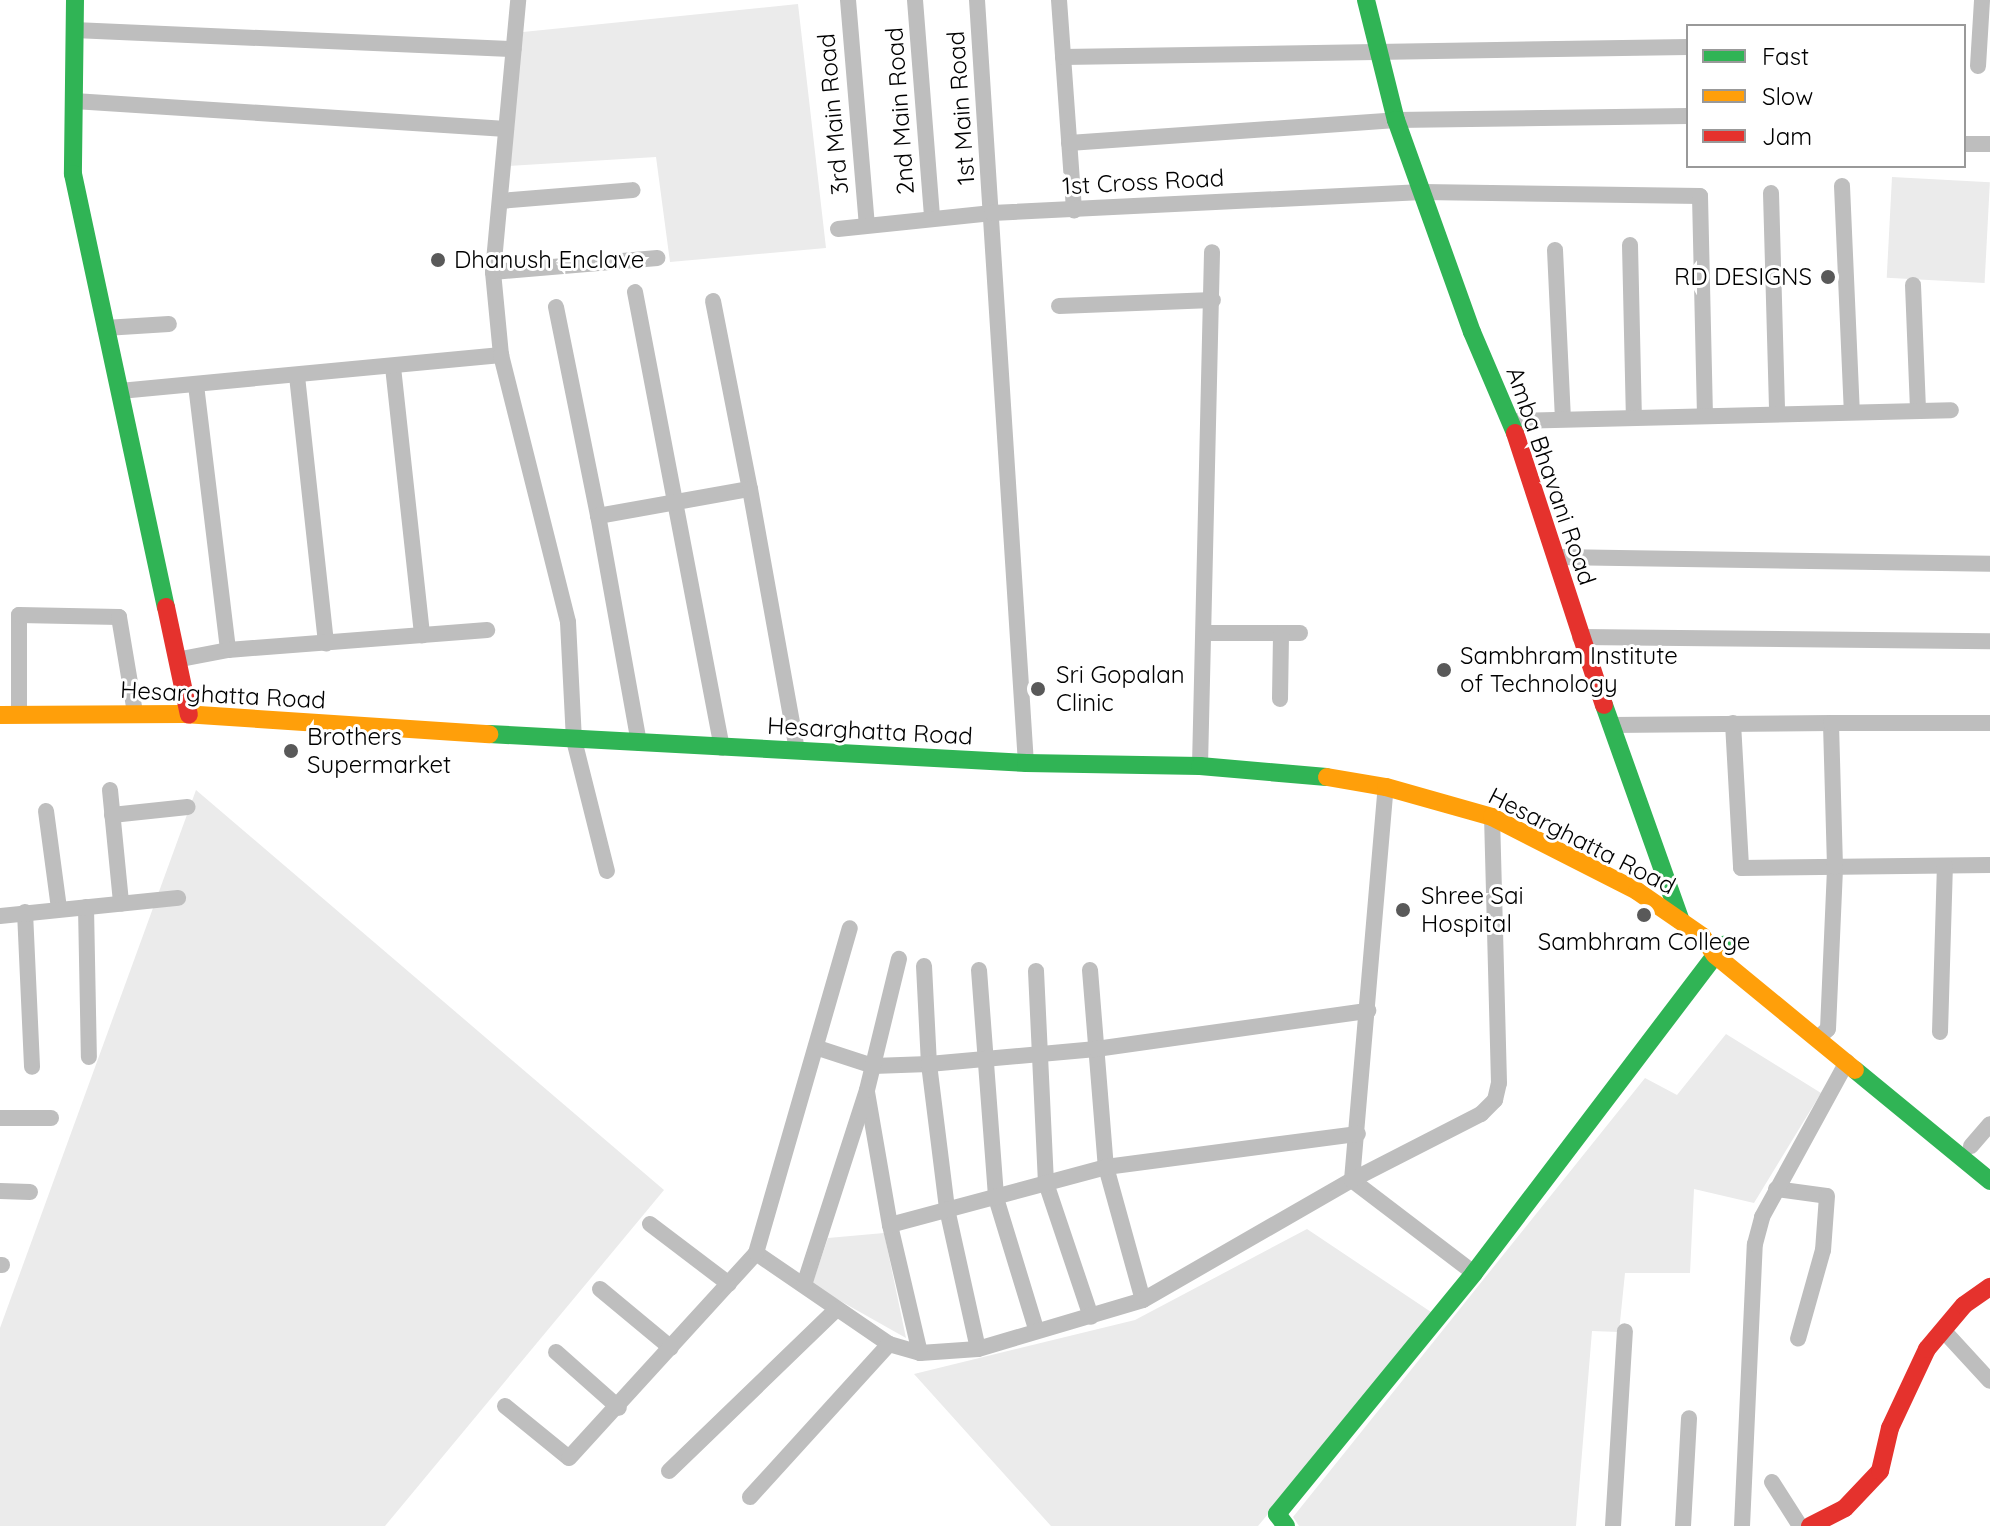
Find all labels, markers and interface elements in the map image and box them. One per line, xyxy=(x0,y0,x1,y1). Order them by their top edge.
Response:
legend xyxy=(1686,24,1966,168)
street label: 2nd Main Road xyxy=(880,26,920,196)
street label: 1st Main Road xyxy=(941,30,981,186)
street label: 3rd Main Road xyxy=(812,32,854,196)
text: Fast xyxy=(1762,41,1809,71)
text: Slow xyxy=(1762,81,1813,111)
text: Jam xyxy=(1762,121,1812,151)
street label: 1st Cross Road xyxy=(1061,163,1225,201)
place label: Dhanush Enclave xyxy=(454,246,644,274)
marker: Dhanush Enclave xyxy=(429,251,447,269)
place label: RD DESIGNS xyxy=(1674,263,1812,291)
marker: RD DESIGNS xyxy=(1819,268,1837,286)
street label: Amba Bhavani Road xyxy=(1500,363,1602,589)
place label: Sambhram Institute of Technology xyxy=(1460,642,1678,698)
place label: Sri Gopalan Clinic xyxy=(1056,661,1185,717)
marker: Sambhram Institute of Technology xyxy=(1435,661,1453,679)
street label: Hesarghatta Road xyxy=(119,675,327,715)
marker: Sri Gopalan Clinic xyxy=(1027,678,1049,700)
street label: Hesarghatta Road xyxy=(766,711,974,751)
place label: Brothers Supermarket xyxy=(307,723,451,779)
marker: Brothers Supermarket xyxy=(282,742,300,760)
street label: Hesarghatta Road xyxy=(1484,781,1680,901)
place label: Shree Sai Hospital xyxy=(1421,882,1524,938)
marker: Shree Sai Hospital xyxy=(1392,899,1414,921)
marker: Sambhram College xyxy=(1635,906,1653,924)
place label: Sambhram College xyxy=(1538,928,1750,956)

